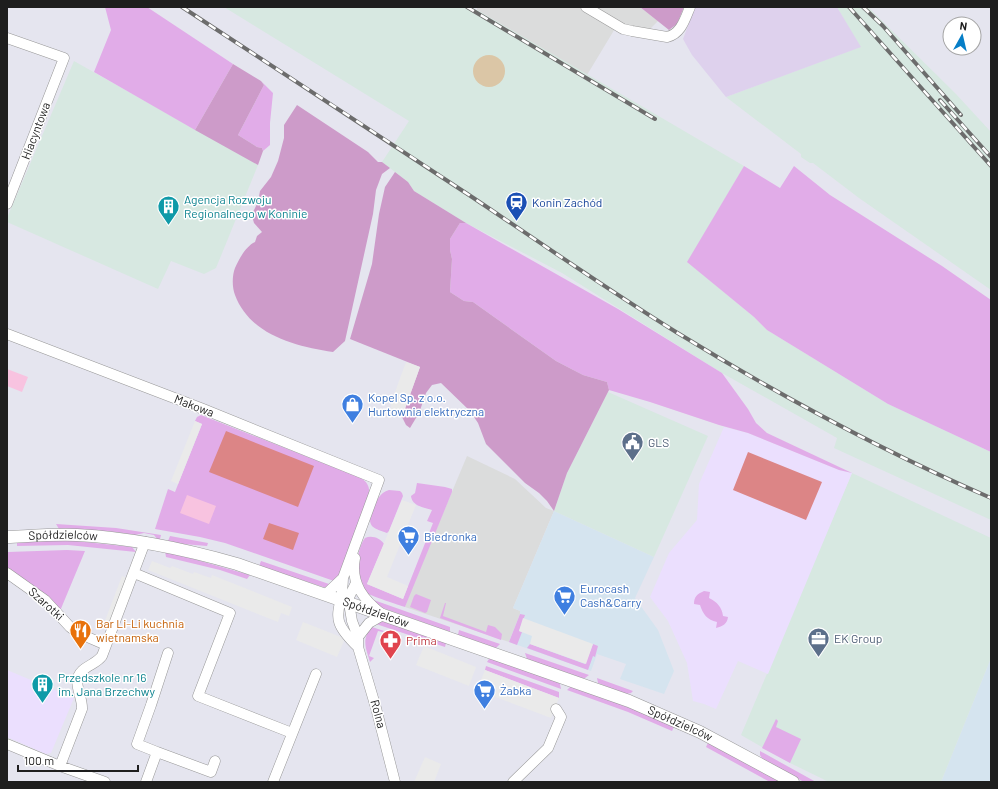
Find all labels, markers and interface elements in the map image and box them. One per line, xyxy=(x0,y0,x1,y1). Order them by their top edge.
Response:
north arrow xyxy=(942,16,982,56)
text: N xyxy=(959,19,968,33)
street label: Hiacyntowa xyxy=(18,100,52,161)
station icon: Konin Zachód xyxy=(503,190,529,223)
place label: Agencja Rozwoju Regionalnego w Koninie xyxy=(184,192,307,220)
building icon: Agencja Rozwoju Regionalnego w Koninie xyxy=(156,194,182,227)
place label: Konin Zachód xyxy=(532,195,602,209)
place label: Kopel Sp. z o.o. Hurtownia elektryczna xyxy=(368,390,484,418)
street label: Makowa xyxy=(172,391,216,419)
shop icon: Kopel Sp. z o.o. Hurtownia elektryczna xyxy=(339,392,365,425)
public building icon: GLS xyxy=(619,430,645,463)
place label: GLS xyxy=(648,435,669,449)
supermarket icon: Biedronka xyxy=(395,524,421,557)
street label: Spółdzielców xyxy=(28,527,99,542)
place label: Biedronka xyxy=(424,529,477,543)
place label: Eurocash Cash&Carry xyxy=(580,581,642,609)
supermarket icon: Eurocash Cash&Carry xyxy=(551,583,577,616)
street label: Szarotki xyxy=(26,584,67,623)
street label: Spółdzielców xyxy=(341,594,411,630)
place label: Bar Li-Li kuchnia wietnamska xyxy=(96,616,184,644)
restaurant icon: Bar Li-Li kuchnia wietnamska xyxy=(68,618,94,651)
office icon: EK Group xyxy=(806,626,832,659)
pharmacy icon: Prima xyxy=(377,628,403,661)
place label: EK Group xyxy=(834,631,882,645)
place label: Prima xyxy=(406,633,437,647)
place label: Przedszkole nr 16 im. Jana Brzechwy xyxy=(58,670,155,698)
building icon: Przedszkole nr 16 im. Jana Brzechwy xyxy=(29,672,55,705)
supermarket icon: Żabka xyxy=(471,678,497,711)
place label: Żabka xyxy=(500,683,531,697)
street label: Rolna xyxy=(368,698,390,730)
street label: Spółdzielców xyxy=(646,702,715,744)
scale bar xyxy=(18,747,138,773)
text: 100 m xyxy=(24,753,54,767)

